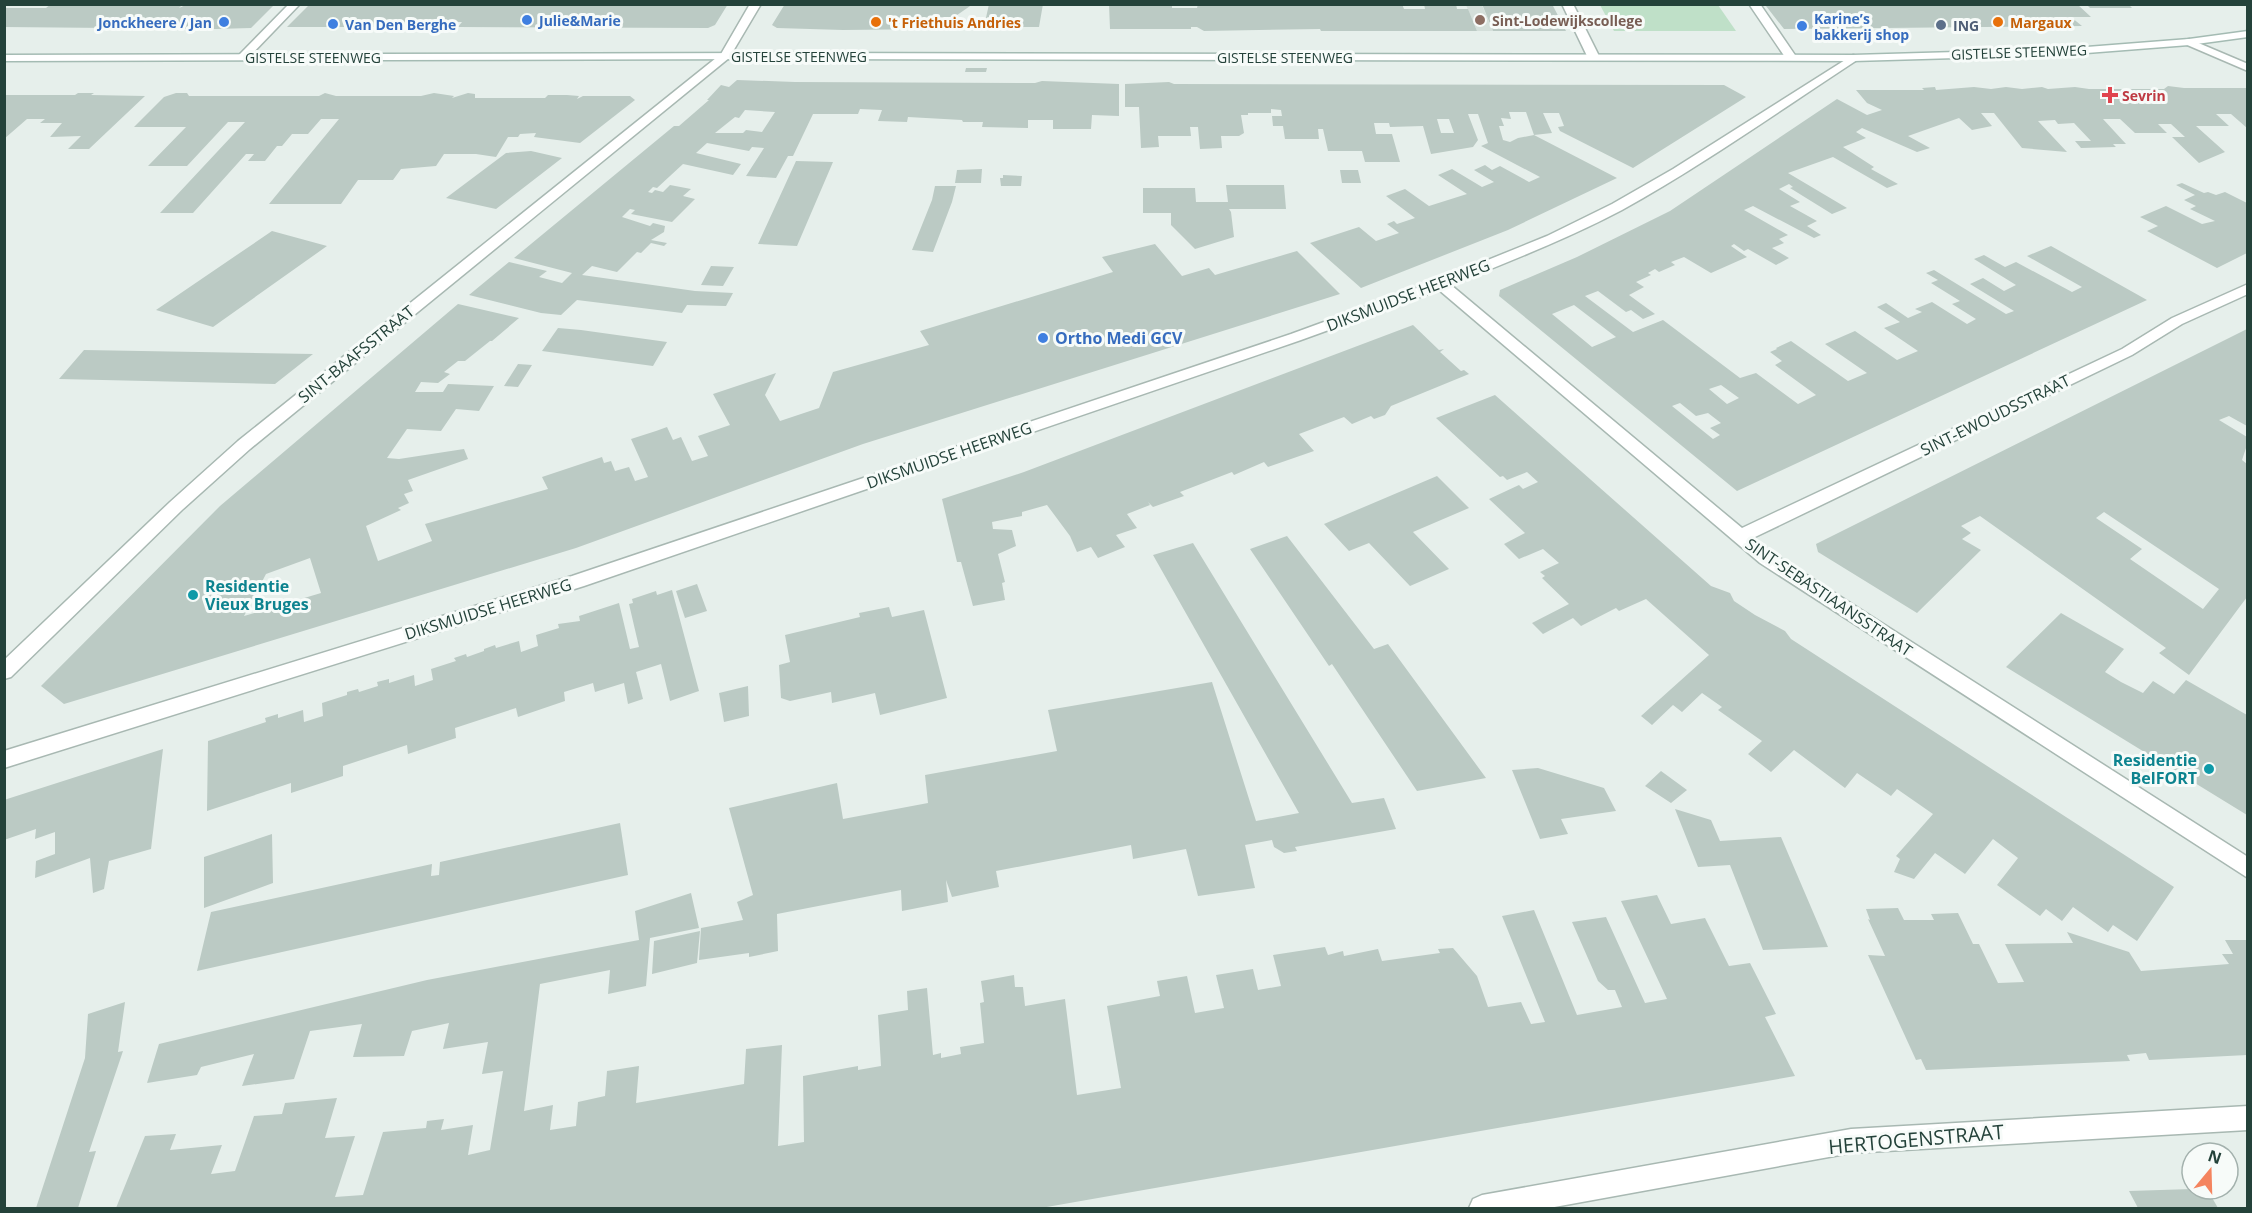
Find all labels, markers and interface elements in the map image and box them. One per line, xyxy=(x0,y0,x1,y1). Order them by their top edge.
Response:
place label: Karine’s bakkerij shop xyxy=(1814,9,1909,44)
place label: Julie&Marie xyxy=(537,11,621,30)
place label: Sint-Lodewijkscollege xyxy=(1492,11,1643,30)
place label: Jonckheere / Jan xyxy=(96,13,212,32)
marker: Julie&Marie xyxy=(520,13,534,27)
place label: 't Friethuis Andries xyxy=(888,13,1021,32)
marker: Sint-Lodewijkscollege xyxy=(1473,13,1487,27)
place label: Margaux xyxy=(2010,13,2073,32)
marker: Jonckheere / Jan xyxy=(217,15,231,29)
place label: Van Den Berghe xyxy=(345,15,456,34)
marker: 't Friethuis Andries xyxy=(869,15,883,29)
marker: Margaux xyxy=(1991,15,2005,29)
place label: ING xyxy=(1953,16,1979,35)
marker: Van Den Berghe xyxy=(326,17,340,31)
marker: ING xyxy=(1934,18,1948,32)
marker: Karine’s bakkerij shop xyxy=(1795,19,1809,33)
street label: GISTELSE STEENWEG xyxy=(1951,40,2087,64)
street label: GISTELSE STEENWEG xyxy=(731,47,867,66)
street label: GISTELSE STEENWEG xyxy=(245,48,381,67)
street label: GISTELSE STEENWEG xyxy=(1217,48,1353,67)
place label: Sevrin xyxy=(2122,86,2166,105)
marker: Sevrin xyxy=(2103,88,2117,102)
street label: DIKSMUIDSE HEERWEG xyxy=(1323,254,1493,336)
street label: SINT-BAAFSSTRAAT xyxy=(293,300,419,408)
place label: Ortho Medi GCV xyxy=(1055,327,1183,349)
marker: Ortho Medi GCV xyxy=(1036,331,1050,345)
street label: SINT-EWOUDSSTRAAT xyxy=(1917,369,2074,461)
street label: DIKSMUIDSE HEERWEG xyxy=(863,416,1035,494)
street label: SINT-SEBASTIAANSSTRAAT xyxy=(1741,533,1917,661)
street label: DIKSMUIDSE HEERWEG xyxy=(402,573,574,645)
place label: Residentie Vieux Bruges xyxy=(205,575,309,615)
marker: Residentie Vieux Bruges xyxy=(186,588,200,602)
place label: Residentie BelFORT xyxy=(2113,749,2197,789)
marker: Residentie BelFORT xyxy=(2202,762,2216,776)
street label: HERTOGENSTRAAT xyxy=(1827,1118,2005,1160)
north arrow xyxy=(2180,1141,2240,1201)
text: N xyxy=(2205,1144,2225,1169)

